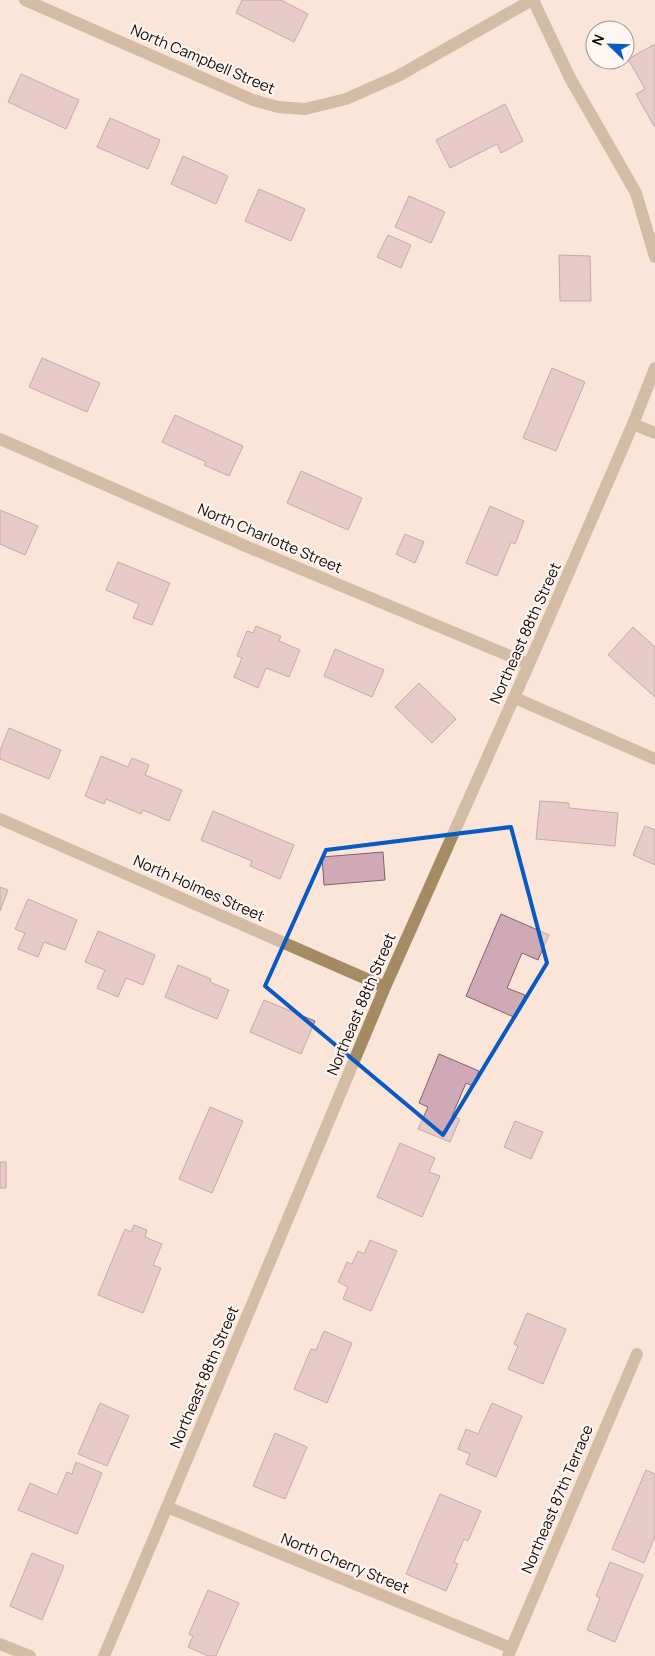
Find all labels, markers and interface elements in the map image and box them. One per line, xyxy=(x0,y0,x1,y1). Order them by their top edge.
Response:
street label: North Campbell Street xyxy=(128,19,278,99)
north arrow xyxy=(585,20,635,70)
text: N xyxy=(587,31,608,48)
street label: North Charlotte Street xyxy=(194,498,346,578)
street label: Northeast 88th Street xyxy=(484,559,566,707)
street label: North Holmes Street xyxy=(130,850,268,926)
street label: Northeast 88th Street xyxy=(322,930,400,1078)
street label: Northeast 88th Street xyxy=(165,1303,243,1451)
street label: Northeast 87th Terrace xyxy=(516,1421,598,1577)
street label: North Cherry Street xyxy=(278,1528,412,1598)

